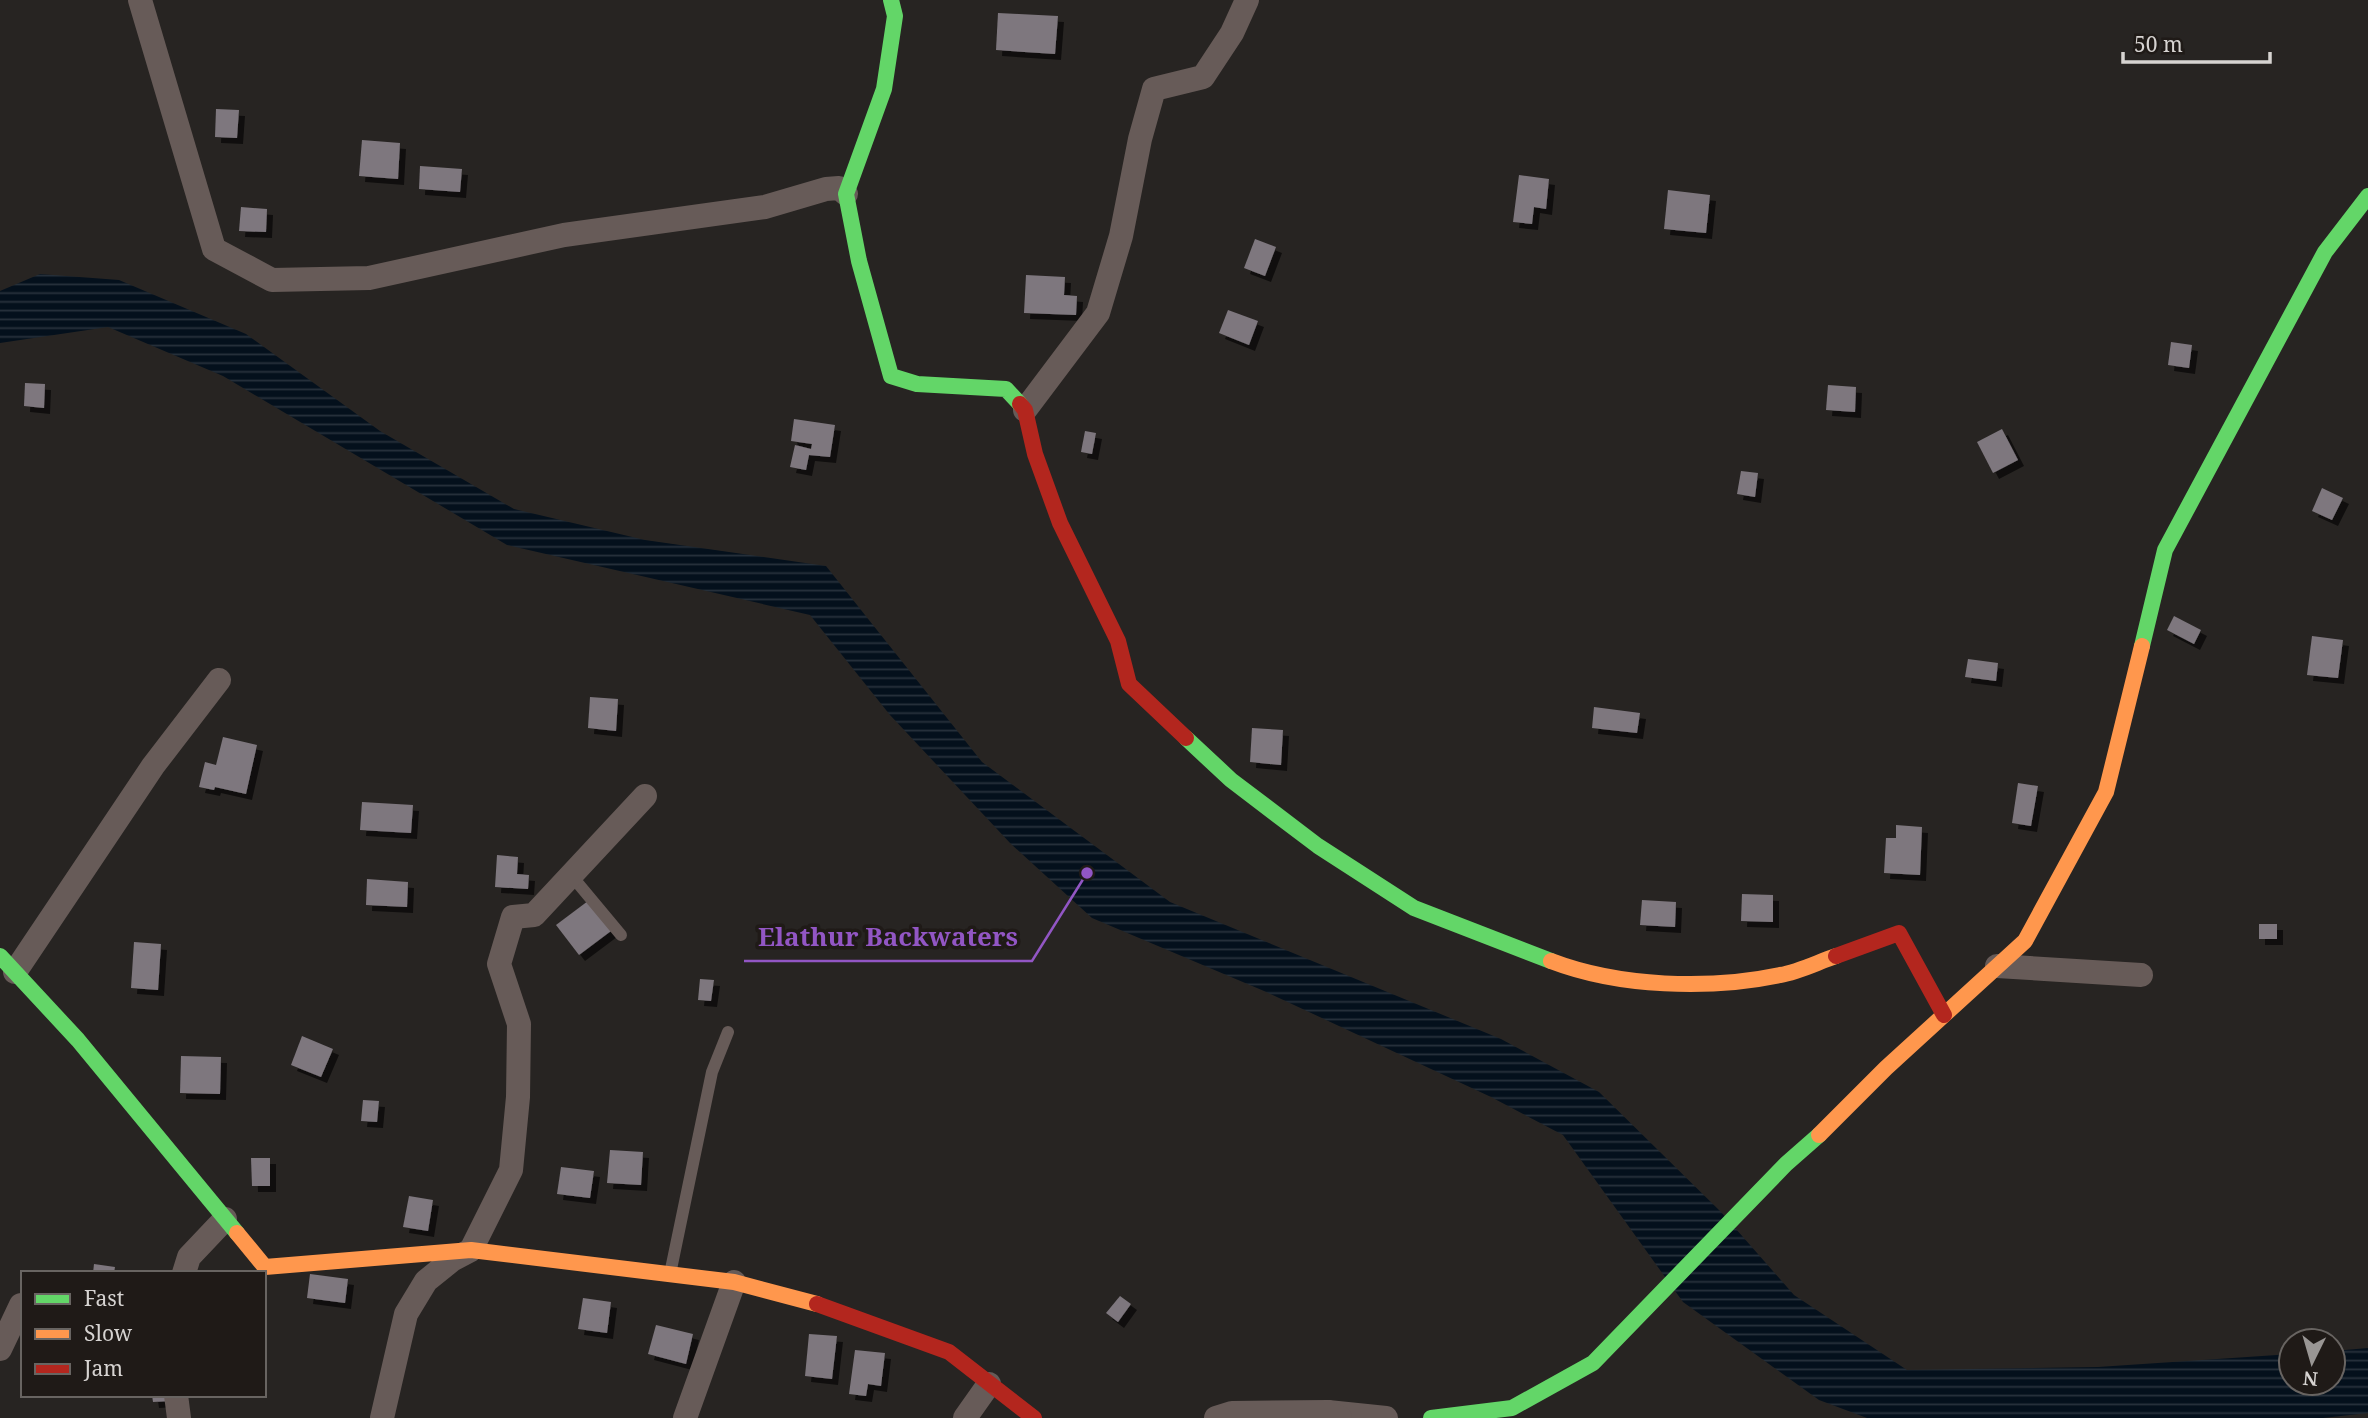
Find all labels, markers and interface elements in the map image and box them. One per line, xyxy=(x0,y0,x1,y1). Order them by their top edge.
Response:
scale bar xyxy=(2123,21,2270,65)
text: 50 m xyxy=(2134,30,2183,58)
callout: Elathur Backwaters xyxy=(744,914,1032,961)
text: Elathur Backwaters xyxy=(758,918,1018,954)
legend xyxy=(21,1271,266,1397)
text: Fast xyxy=(84,1284,124,1312)
text: Slow xyxy=(84,1319,133,1347)
north arrow xyxy=(2277,1327,2347,1397)
text: Jam xyxy=(83,1354,123,1382)
text: N xyxy=(2302,1365,2319,1393)

